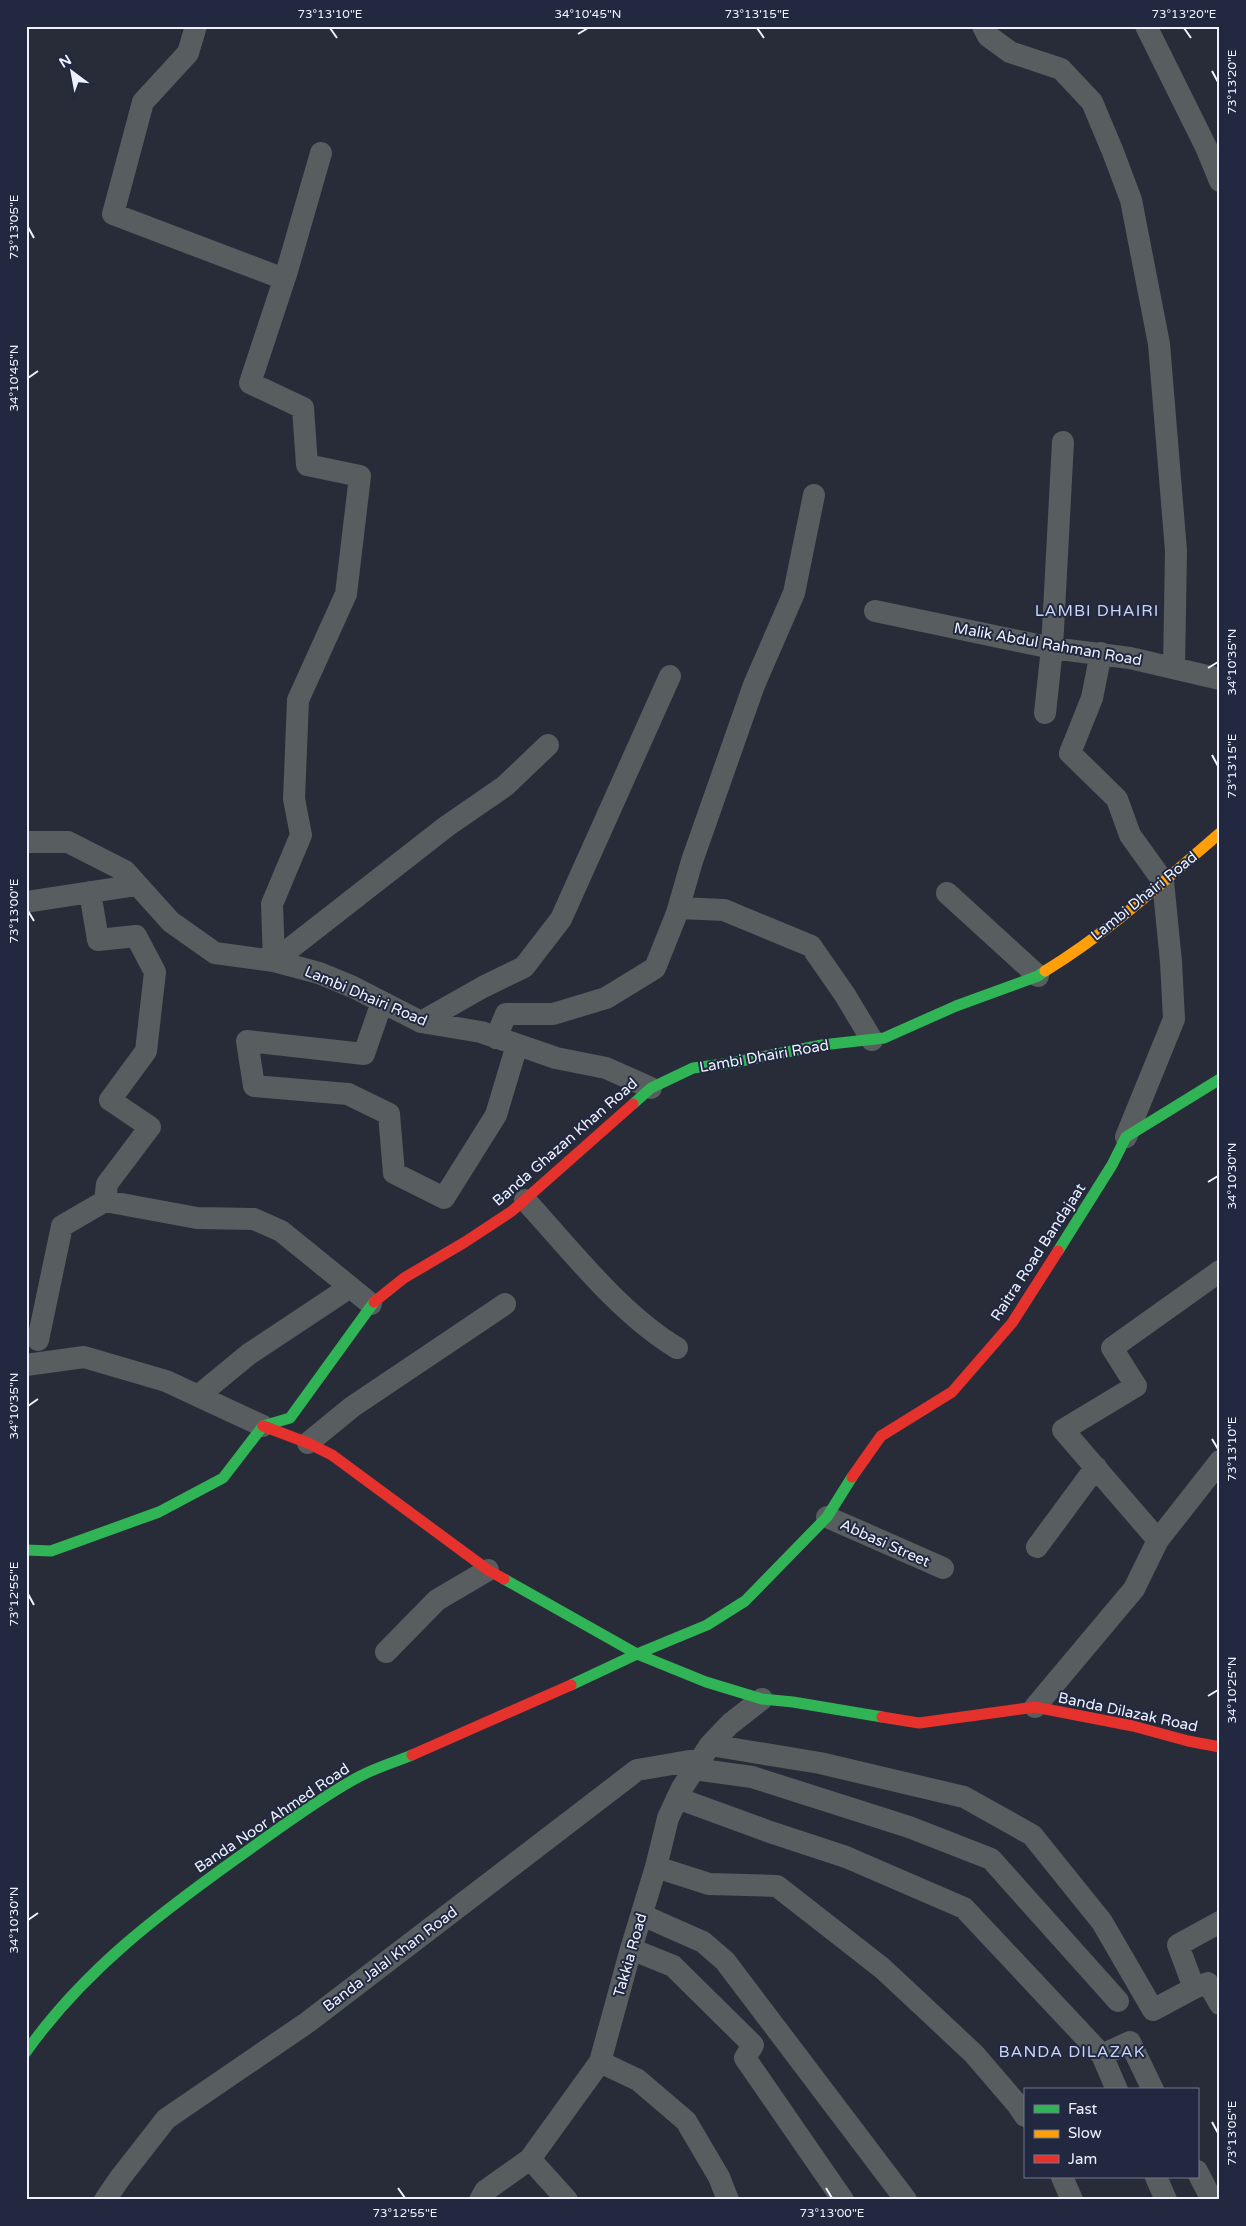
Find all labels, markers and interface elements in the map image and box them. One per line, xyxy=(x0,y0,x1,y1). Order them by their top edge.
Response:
text: 73°13'10"E xyxy=(297,7,363,21)
text: 34°10'45"N xyxy=(555,7,622,21)
text: 73°13'15"E xyxy=(724,7,790,21)
text: 73°13'20"E xyxy=(1151,7,1217,21)
north arrow xyxy=(48,48,98,98)
text: 73°13'20"E xyxy=(1225,49,1239,115)
text: N xyxy=(56,51,75,72)
text: 73°13'05"E xyxy=(7,194,21,260)
text: 34°10'45"N xyxy=(7,345,21,412)
district label: LAMBI DHAIRI xyxy=(1035,601,1159,621)
street label: Malik Abdul Rahman Road xyxy=(953,619,1143,669)
text: 34°10'35"N xyxy=(1225,629,1239,696)
text: 73°13'15"E xyxy=(1225,733,1239,799)
street label: Lambi Dhairi Road xyxy=(1087,848,1201,944)
text: 73°13'00"E xyxy=(7,878,21,944)
street label: Lambi Dhairi Road xyxy=(302,962,430,1030)
street label: Lambi Dhairi Road xyxy=(698,1036,830,1076)
street label: Banda Ghazan Khan Road xyxy=(489,1074,641,1210)
text: 34°10'30"N xyxy=(1225,1143,1239,1210)
street label: Raitra Road Bandajaat xyxy=(987,1180,1089,1324)
text: 34°10'35"N xyxy=(7,1373,21,1440)
text: 73°13'10"E xyxy=(1225,1416,1239,1482)
street label: Abbasi Street xyxy=(837,1515,933,1571)
text: 73°12'55"E xyxy=(7,1561,21,1627)
text: 34°10'25"N xyxy=(1225,1657,1239,1724)
street label: Banda Dilazak Road xyxy=(1056,1688,1200,1736)
street label: Banda Noor Ahmed Road xyxy=(191,1759,353,1877)
text: 34°10'30"N xyxy=(7,1887,21,1954)
street label: Banda Jalal Khan Road xyxy=(319,1903,461,2015)
street label: Takkia Road xyxy=(609,1911,651,1999)
district label: BANDA DILAZAK xyxy=(998,2042,1146,2062)
legend xyxy=(1024,2088,1198,2178)
text: Fast xyxy=(1068,2100,1098,2118)
text: 73°13'05"E xyxy=(1225,2100,1239,2166)
text: Slow xyxy=(1068,2124,1102,2142)
text: Jam xyxy=(1068,2150,1097,2168)
text: 73°12'55"E xyxy=(372,2206,438,2220)
text: 73°13'00"E xyxy=(799,2206,865,2220)

